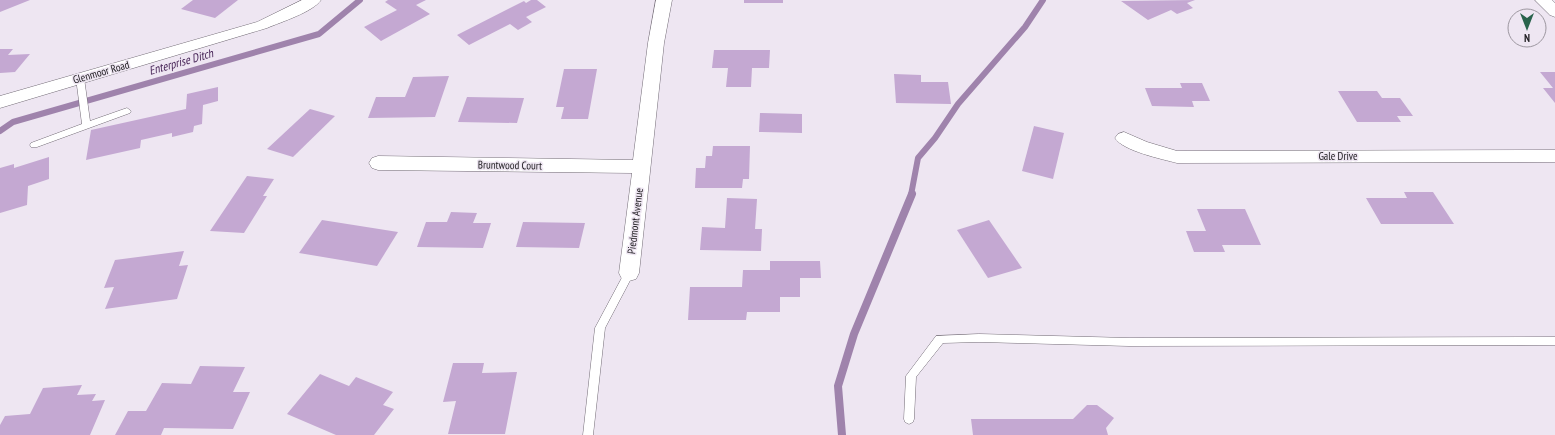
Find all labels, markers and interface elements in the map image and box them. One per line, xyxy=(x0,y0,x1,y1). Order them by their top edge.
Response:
north arrow xyxy=(1507,8,1547,48)
text: N xyxy=(1524,31,1530,45)
water label: Enterprise Ditch xyxy=(147,45,215,78)
street label: Glenmoor Road xyxy=(71,57,131,87)
street label: Gale Drive xyxy=(1318,149,1358,163)
street label: Bruntwood Court xyxy=(478,157,542,173)
street label: Piedmont Avenue xyxy=(624,187,646,255)

